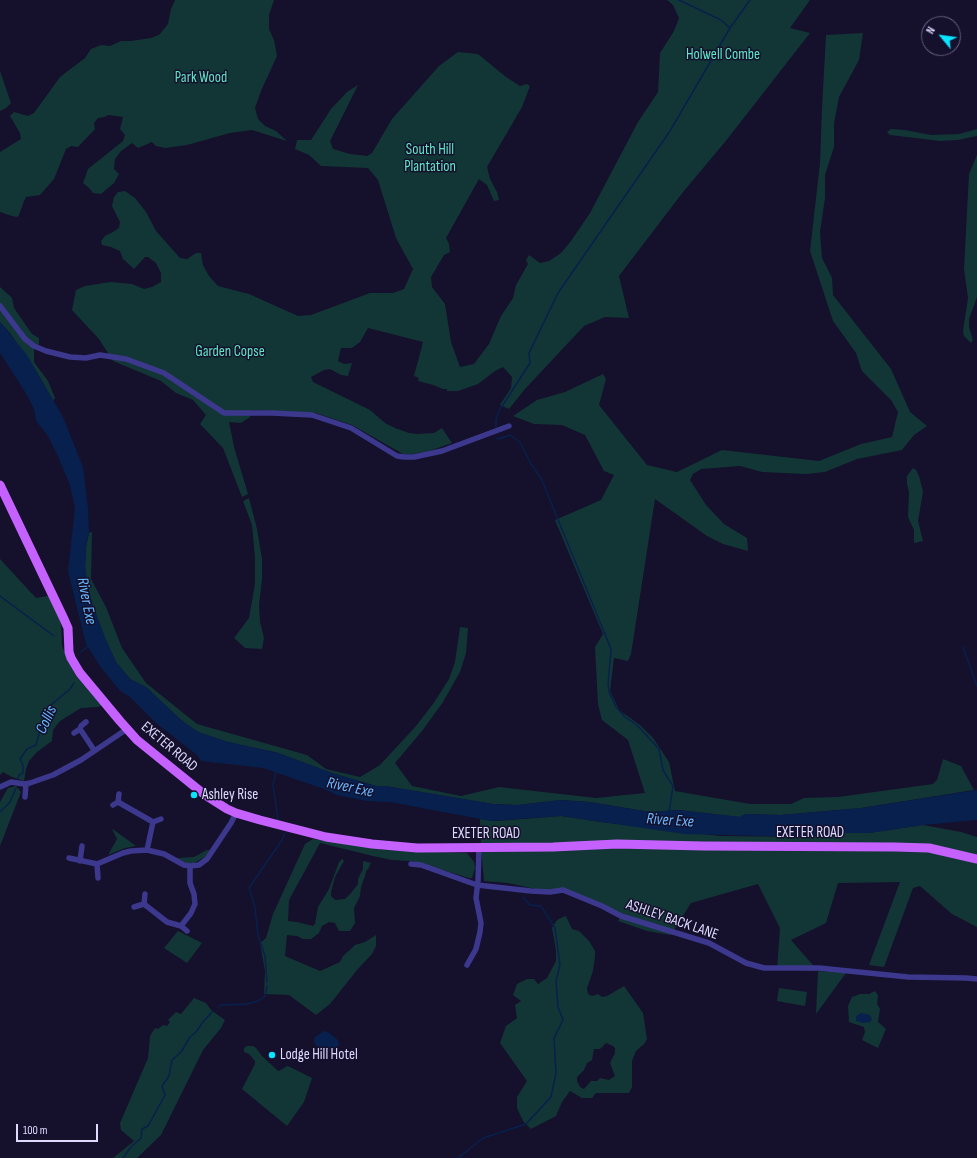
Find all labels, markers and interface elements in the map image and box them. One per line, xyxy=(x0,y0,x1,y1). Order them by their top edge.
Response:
north arrow xyxy=(921,16,961,56)
text: N xyxy=(924,25,938,36)
park label: Holwell Combe xyxy=(686,46,760,64)
park label: Park Wood xyxy=(175,69,227,87)
park label: South Hill Plantation xyxy=(404,141,456,176)
park label: Garden Copse xyxy=(195,343,265,361)
water label: River Exe xyxy=(72,576,100,626)
water label: Collis xyxy=(32,703,62,737)
street label: EXETER ROAD xyxy=(137,718,201,776)
water label: River Exe xyxy=(325,774,375,802)
place label: Ashley Rise xyxy=(202,786,258,804)
marker: Ashley Rise xyxy=(189,790,199,800)
water label: River Exe xyxy=(646,810,694,832)
street label: EXETER ROAD xyxy=(776,824,844,842)
street label: EXETER ROAD xyxy=(452,825,520,843)
street label: ASHLEY BACK LANE xyxy=(624,896,720,944)
place label: Lodge Hill Hotel xyxy=(280,1046,358,1064)
marker: Lodge Hill Hotel xyxy=(267,1050,277,1060)
scale bar xyxy=(18,1116,100,1142)
text: 100 m xyxy=(23,1123,48,1138)

